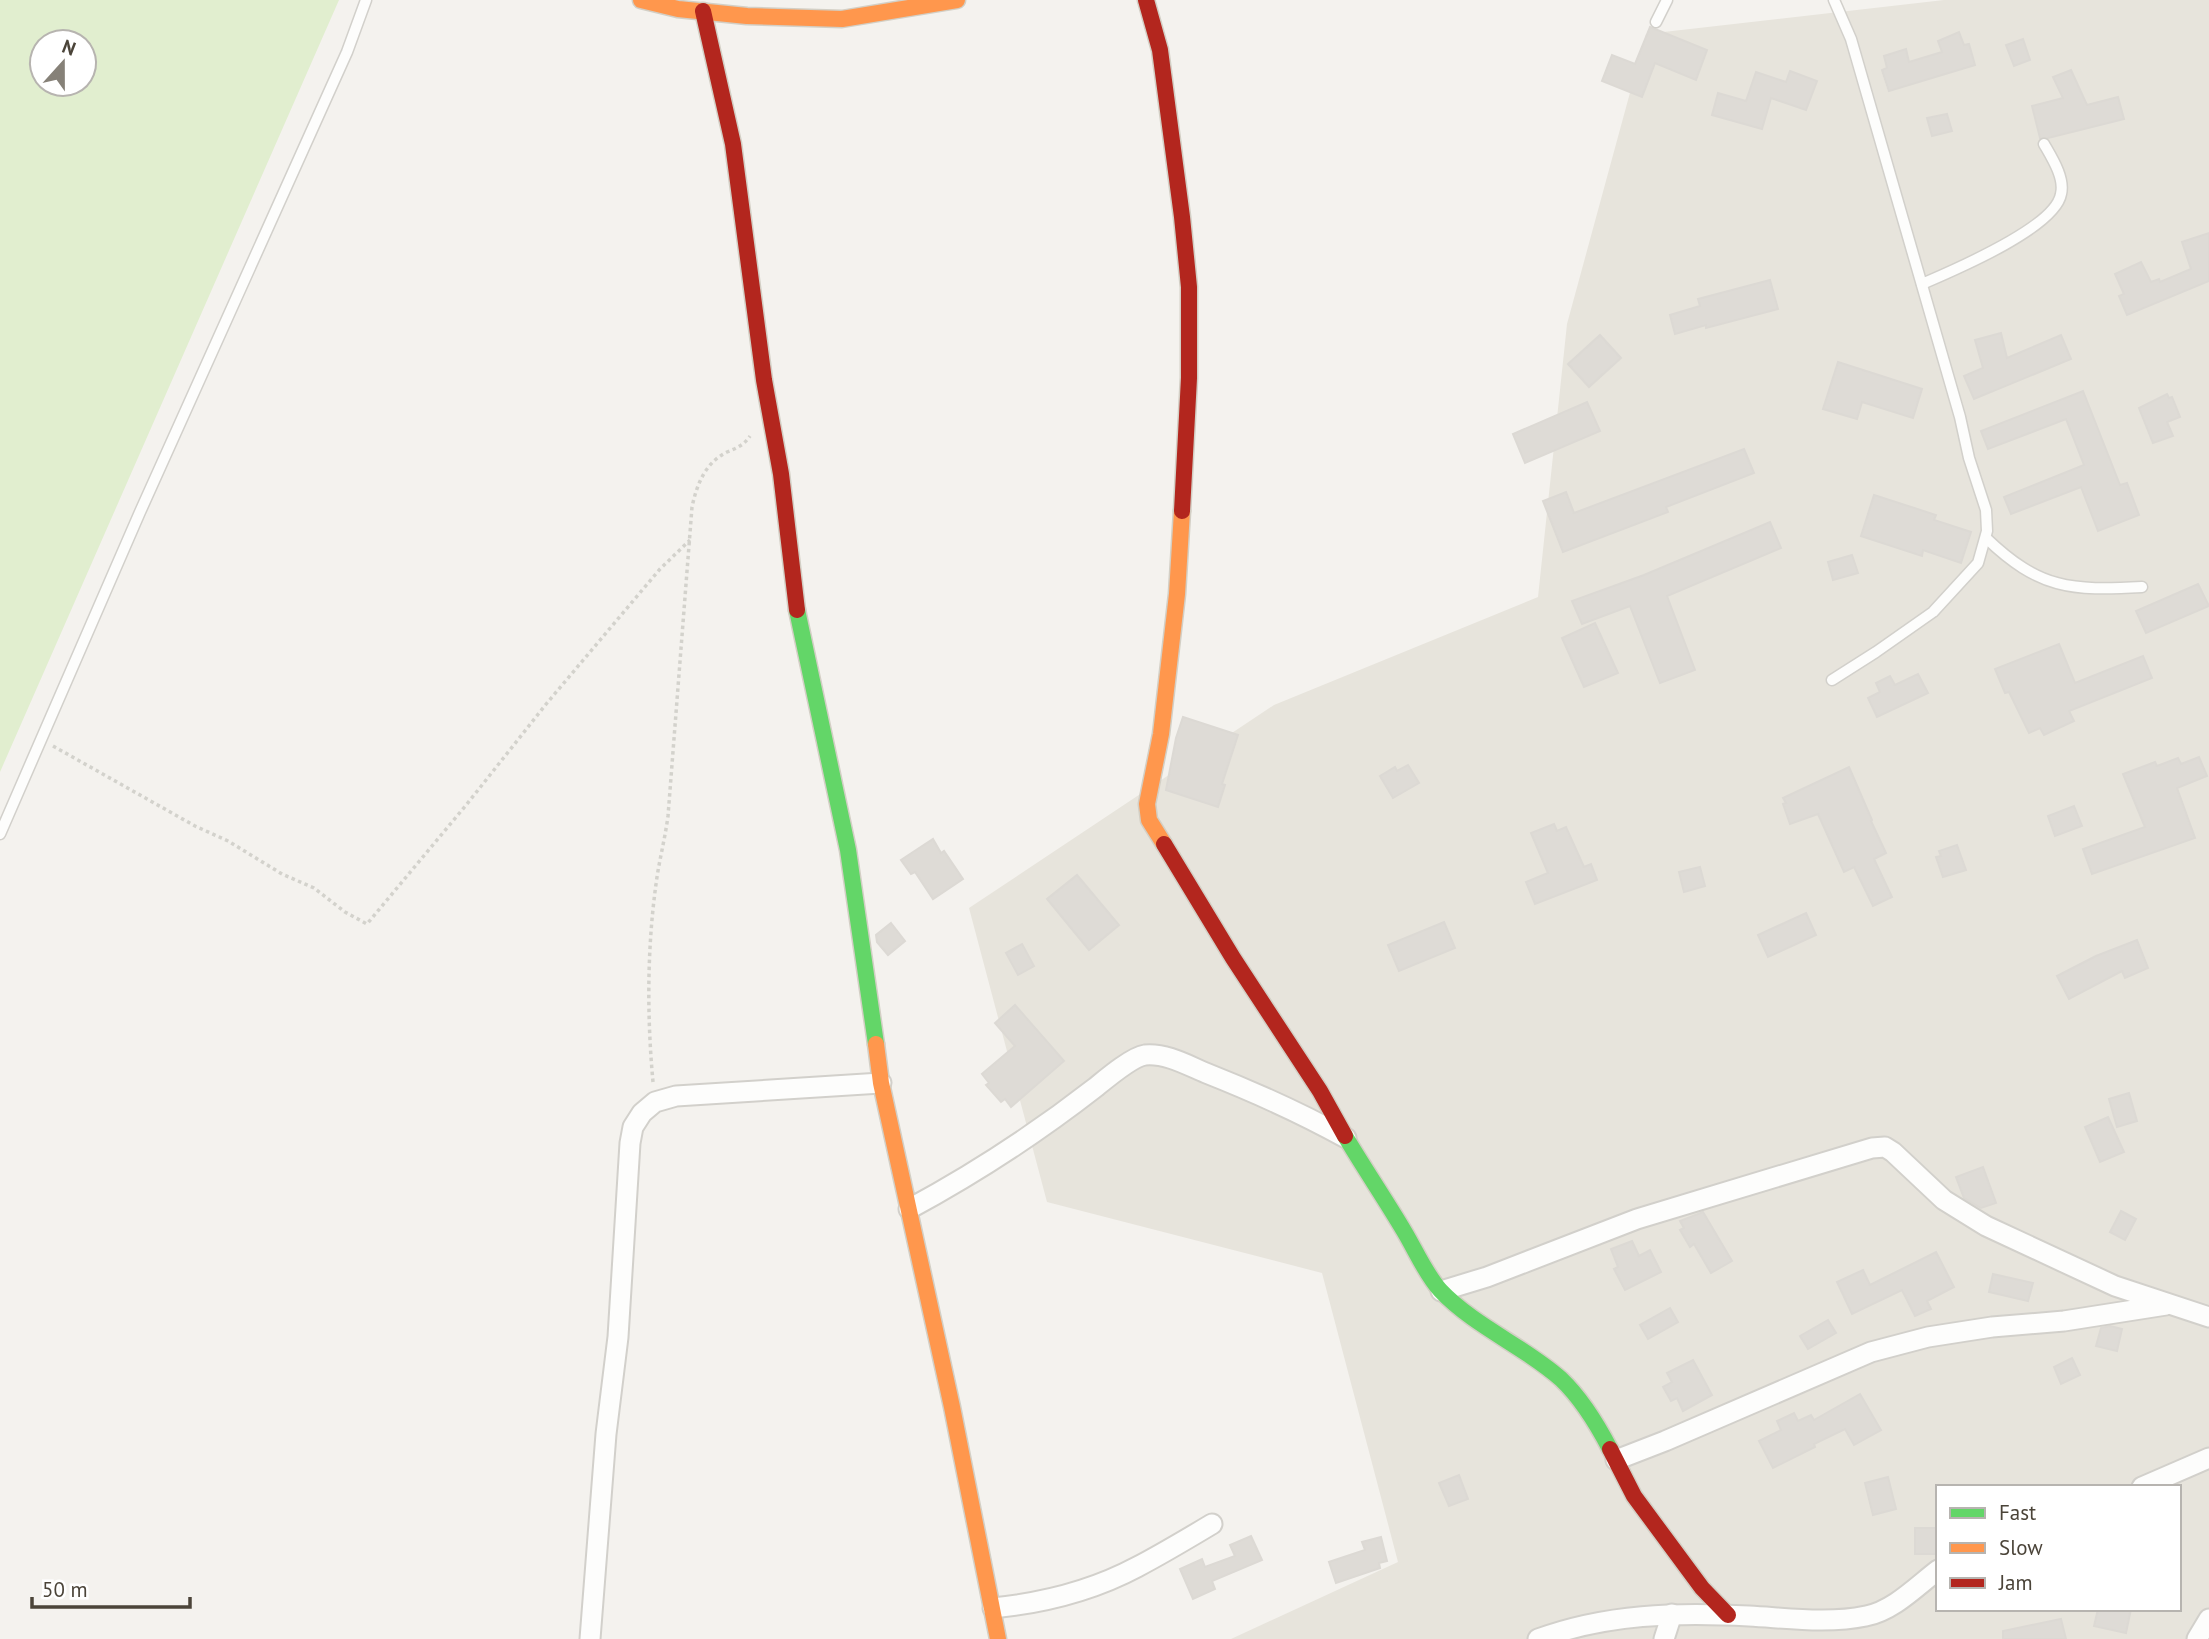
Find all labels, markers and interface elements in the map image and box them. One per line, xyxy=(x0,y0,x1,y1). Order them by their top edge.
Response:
north arrow xyxy=(28,28,98,98)
text: N xyxy=(59,34,79,61)
legend xyxy=(1936,1485,2181,1611)
text: Fast xyxy=(1999,1499,2036,1526)
text: Slow xyxy=(1999,1534,2043,1561)
scale bar xyxy=(32,1566,189,1610)
text: Jam xyxy=(1998,1569,2033,1596)
text: 50 m xyxy=(42,1576,88,1603)

